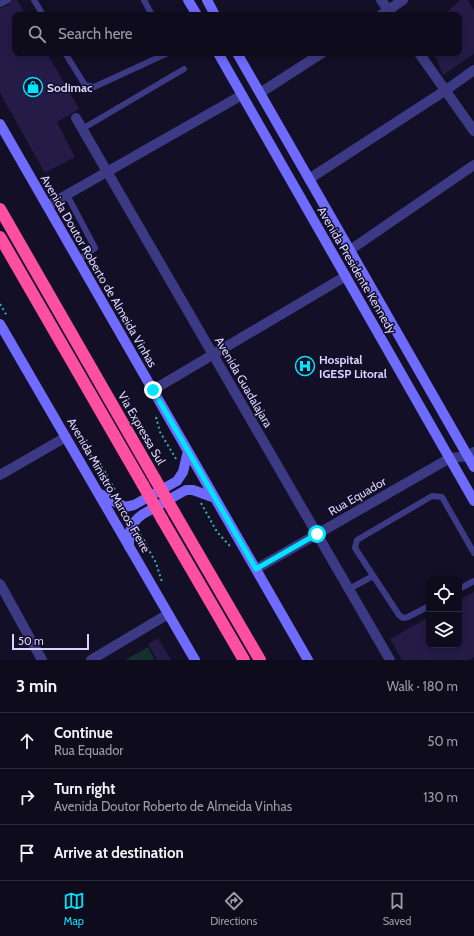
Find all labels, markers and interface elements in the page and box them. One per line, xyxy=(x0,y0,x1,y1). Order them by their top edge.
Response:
search box xyxy=(12,12,462,56)
icon: search xyxy=(26,23,48,45)
text: Search here xyxy=(58,25,133,43)
shop icon: Sodimac xyxy=(22,76,44,98)
place label: Sodimac xyxy=(47,80,93,95)
street label: Avenida Doutor Roberto de Almeida Vinhas xyxy=(38,172,160,370)
street label: Avenida Presidente Kennedy xyxy=(314,204,400,336)
street label: Avenida Guadalajara xyxy=(212,334,276,430)
place label: Hospital IGESP Litoral xyxy=(319,352,387,381)
hospital icon: Hospital IGESP Litoral xyxy=(294,355,316,377)
route end xyxy=(144,381,162,399)
street label: Via Expressa Sul xyxy=(115,389,169,467)
street label: Avenida Ministro Marcos Freire xyxy=(64,415,154,555)
street label: Rua Equador xyxy=(325,473,389,519)
route start xyxy=(308,525,326,543)
map controls xyxy=(426,576,462,648)
button: locate xyxy=(426,576,462,612)
button: layers xyxy=(426,612,462,648)
scale bar xyxy=(12,632,89,651)
text: 50 m xyxy=(18,634,44,648)
text: 3 min xyxy=(16,676,57,696)
text: Walk · 180 m xyxy=(387,678,458,694)
text: Continue xyxy=(54,724,113,742)
icon: ahead xyxy=(16,730,38,752)
text: 50 m xyxy=(428,733,458,749)
text: Rua Equador xyxy=(54,742,123,758)
text: Turn right xyxy=(54,780,115,798)
icon: right xyxy=(16,786,38,808)
text: 130 m xyxy=(423,789,458,805)
text: Avenida Doutor Roberto de Almeida Vinhas xyxy=(54,798,292,814)
icon: arrive xyxy=(16,842,38,864)
text: Arrive at destination xyxy=(54,844,184,862)
tab: Map xyxy=(63,890,85,928)
tab: Directions xyxy=(210,890,257,928)
tab: Saved xyxy=(383,890,411,928)

